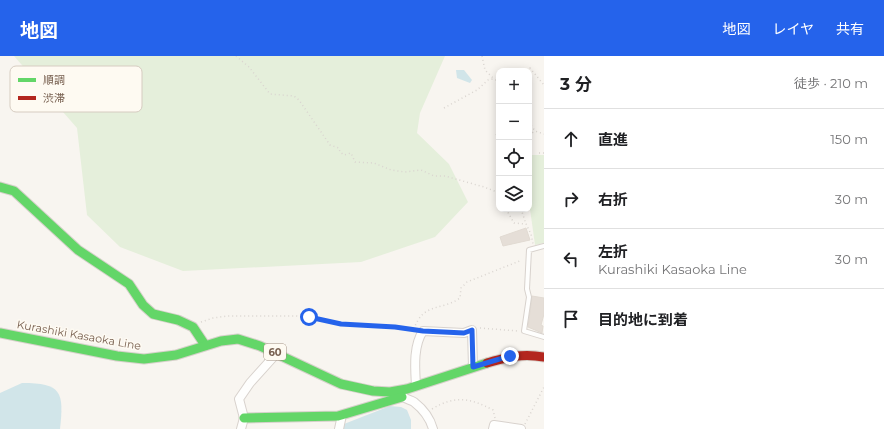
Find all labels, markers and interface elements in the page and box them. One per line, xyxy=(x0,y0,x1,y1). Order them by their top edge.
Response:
text: 地図 xyxy=(20,19,58,42)
text: 地図 xyxy=(722,20,750,38)
text: レイヤ xyxy=(772,20,814,38)
text: 共有 xyxy=(836,20,864,38)
legend xyxy=(10,66,142,112)
map controls xyxy=(496,68,532,212)
button: + xyxy=(496,68,532,104)
text: 順調 xyxy=(43,73,65,87)
text: 3 分 xyxy=(560,74,592,94)
text: 徒歩 · 210 m xyxy=(794,75,868,91)
text: 渋滞 xyxy=(43,91,65,105)
button: − xyxy=(496,104,532,140)
icon: ahead xyxy=(560,128,582,150)
text: 直進 xyxy=(598,130,628,149)
text: 150 m xyxy=(830,131,868,147)
button: locate xyxy=(496,140,532,176)
button: layers xyxy=(496,176,532,212)
icon: right xyxy=(560,188,582,210)
text: 右折 xyxy=(598,190,628,209)
text: 30 m xyxy=(835,191,868,207)
text: 左折 xyxy=(598,242,628,261)
icon: left xyxy=(560,248,582,270)
text: 30 m xyxy=(835,251,868,267)
text: Kurashiki Kasaoka Line xyxy=(598,261,747,277)
route start xyxy=(300,308,318,326)
icon: arrive xyxy=(560,308,582,330)
text: 目的地に到着 xyxy=(598,310,688,329)
street label: Kurashiki Kasaoka Line xyxy=(16,317,143,353)
road number: 60 xyxy=(264,344,286,360)
route end xyxy=(501,347,519,365)

